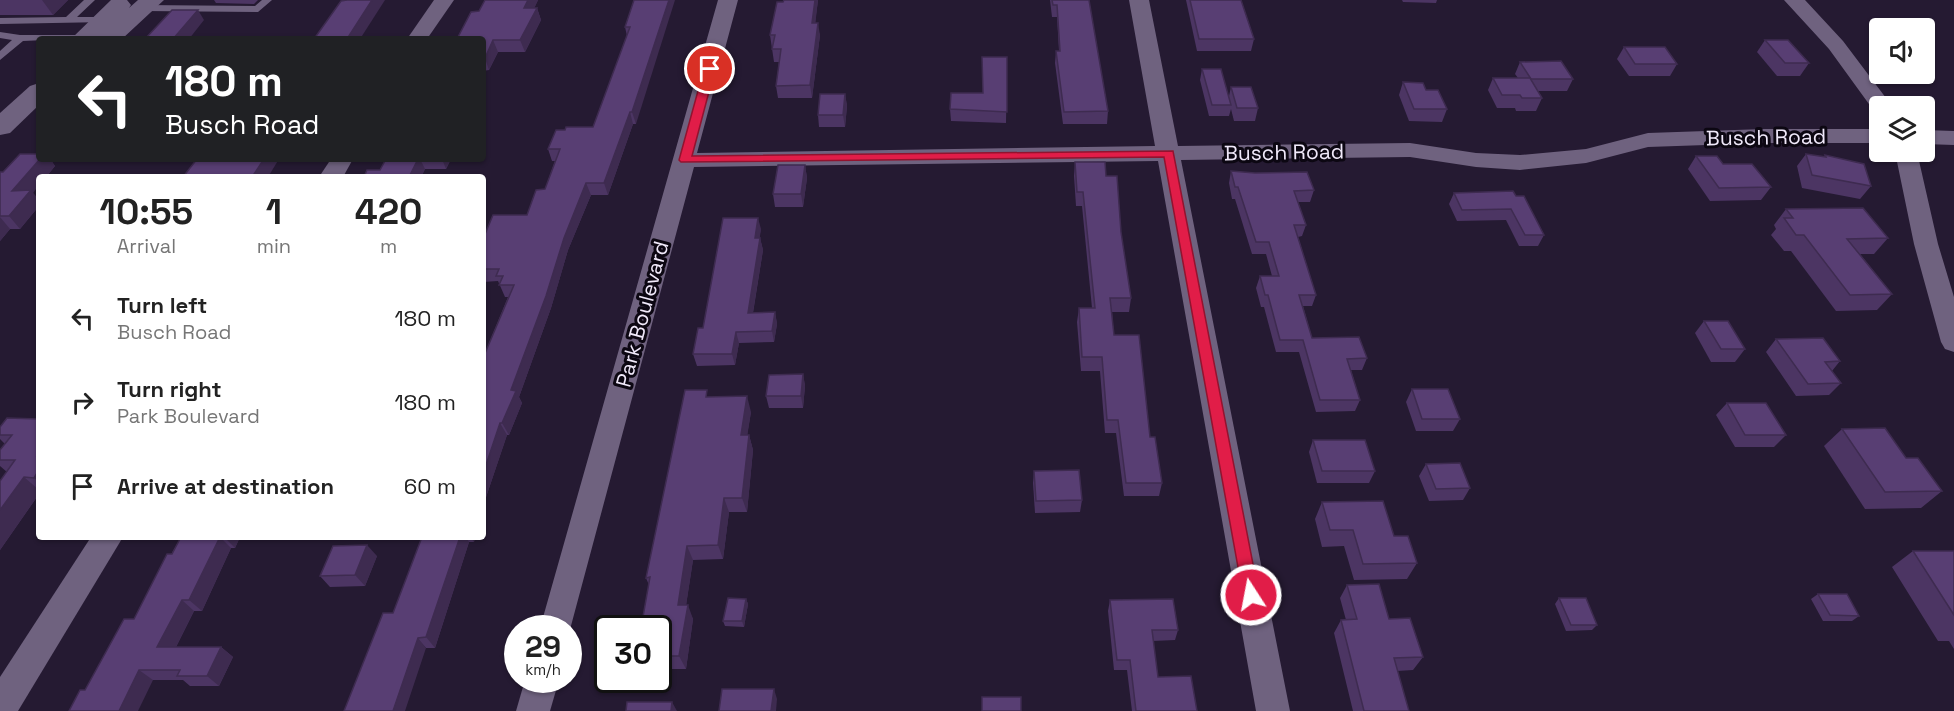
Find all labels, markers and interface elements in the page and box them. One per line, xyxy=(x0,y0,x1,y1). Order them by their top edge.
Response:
map controls xyxy=(1869,18,1935,162)
button: sound xyxy=(1869,18,1935,84)
pin xyxy=(684,43,735,94)
icon: arrive xyxy=(693,52,726,85)
text: 180 m xyxy=(165,55,283,108)
icon: left xyxy=(66,60,144,138)
button: layers xyxy=(1869,96,1935,162)
text: Busch Road xyxy=(165,107,320,142)
street label: Busch Road xyxy=(1706,122,1826,152)
street label: Busch Road xyxy=(1224,137,1344,167)
text: 10:55 xyxy=(100,189,193,235)
text: 1 xyxy=(266,189,282,235)
text: 420 xyxy=(355,189,422,235)
text: Arrival xyxy=(117,233,176,259)
text: min xyxy=(257,233,291,259)
text: m xyxy=(380,233,397,259)
street label: Park Boulevard xyxy=(610,238,674,390)
text: Turn left xyxy=(117,291,207,319)
icon: left xyxy=(66,302,99,335)
text: 180 m xyxy=(394,304,456,332)
text: Busch Road xyxy=(117,319,231,345)
text: Turn right xyxy=(117,375,222,403)
icon: right xyxy=(66,386,99,419)
text: 180 m xyxy=(394,388,456,416)
text: Park Boulevard xyxy=(117,403,260,429)
icon: arrive xyxy=(66,470,99,503)
text: Arrive at destination xyxy=(117,472,334,500)
text: 60 m xyxy=(404,472,456,500)
position arrow xyxy=(1219,563,1283,627)
speed limit sign: 30 xyxy=(594,615,672,693)
text: 29 xyxy=(525,627,561,666)
text: km/h xyxy=(525,660,561,679)

